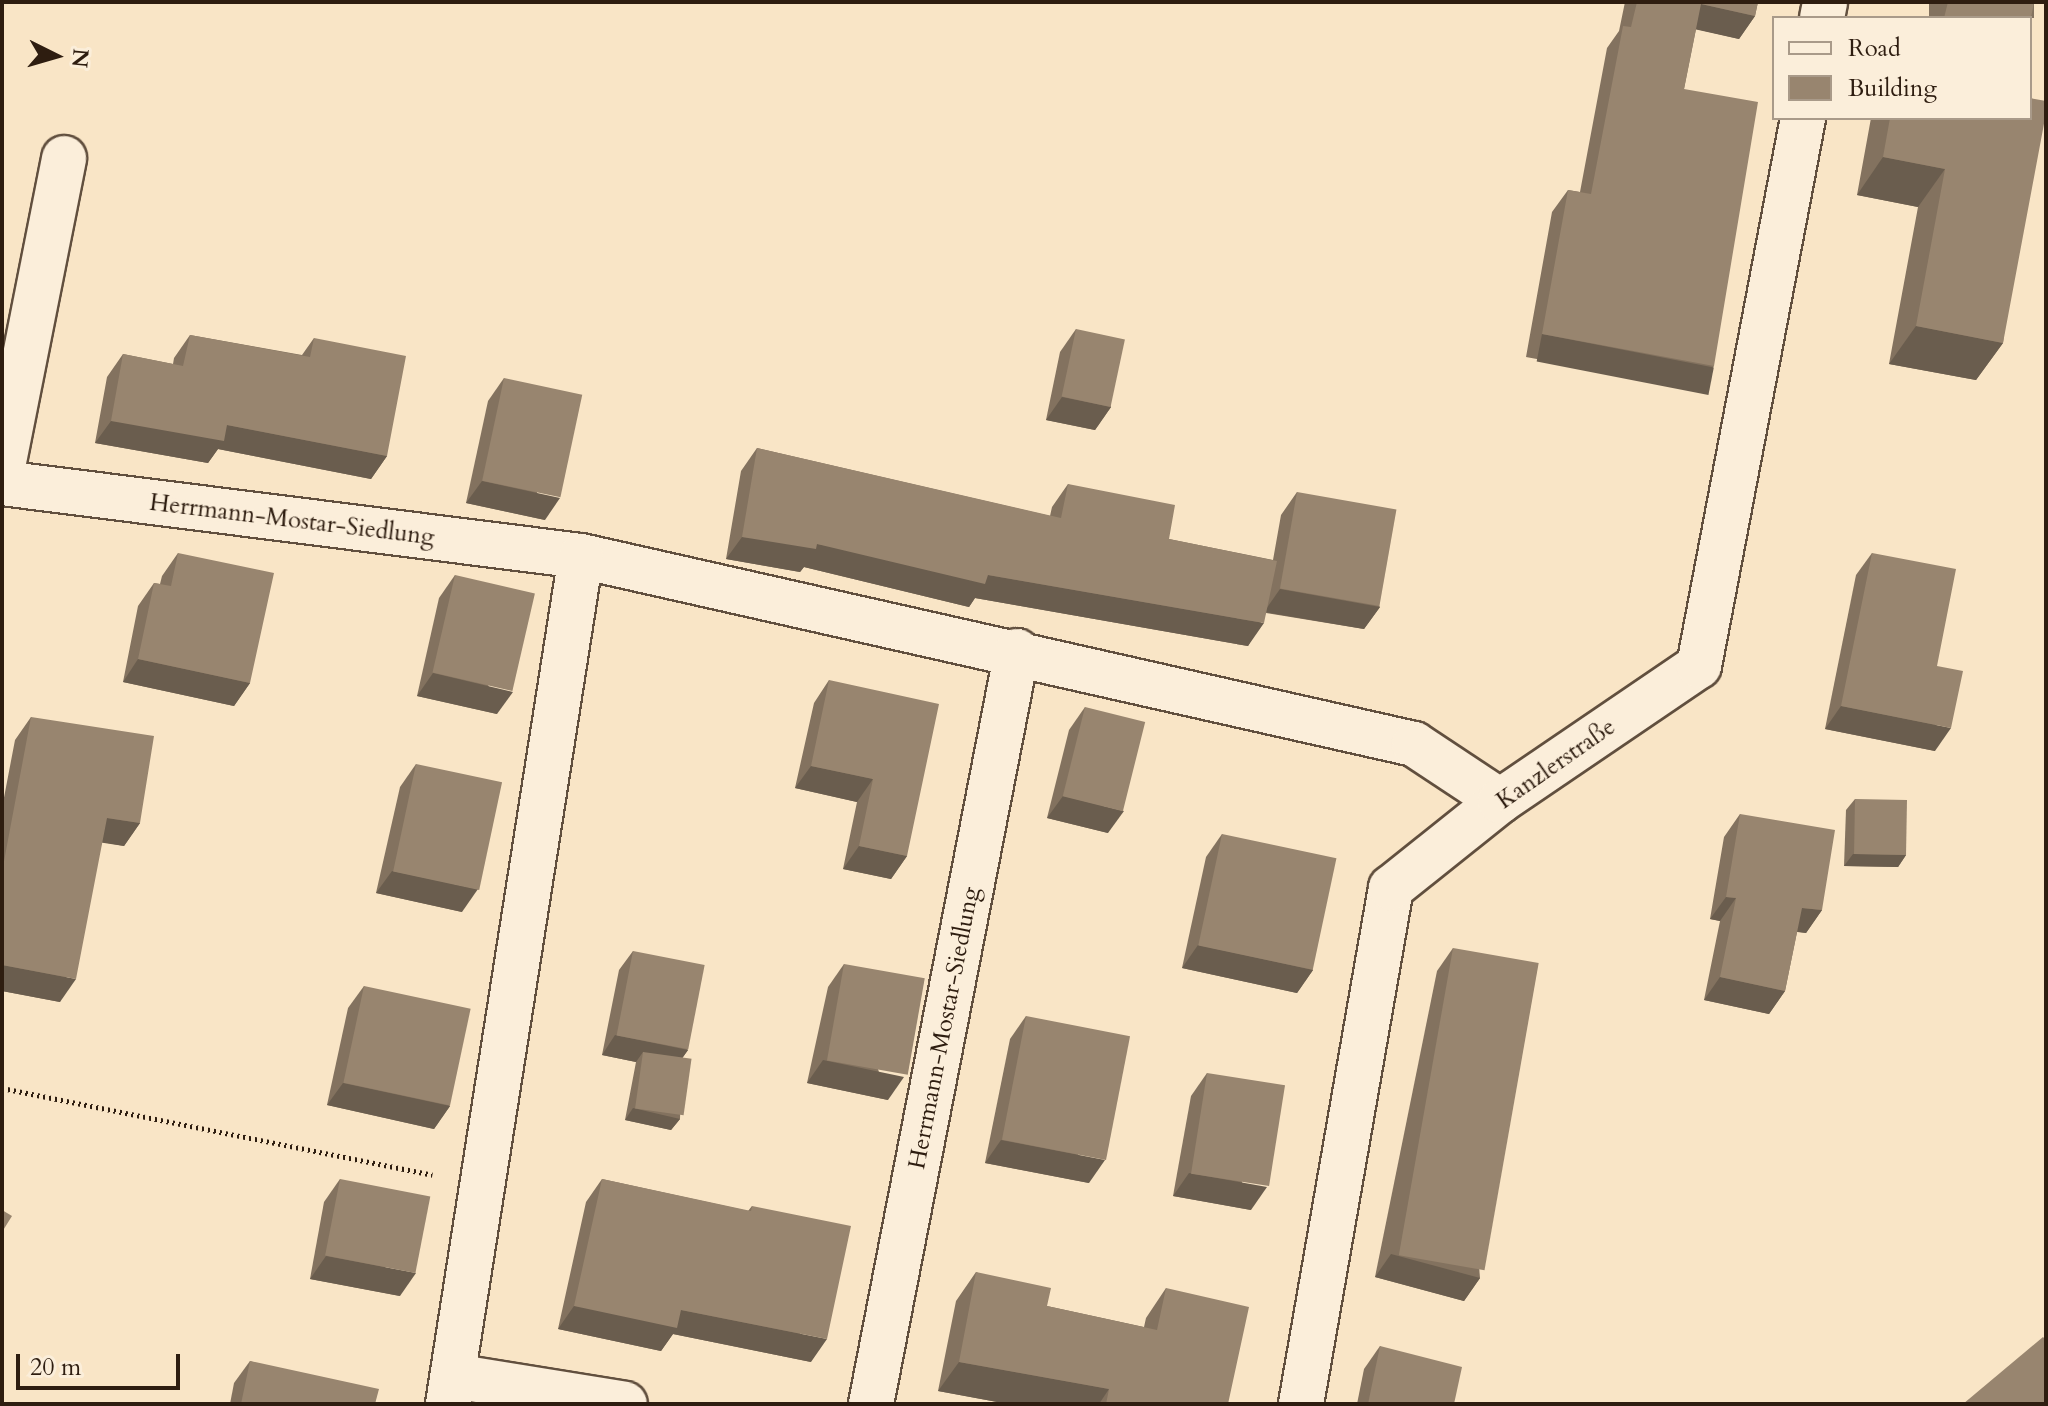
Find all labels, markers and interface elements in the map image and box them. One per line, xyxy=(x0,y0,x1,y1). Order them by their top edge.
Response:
north arrow xyxy=(16,16,96,96)
legend xyxy=(1772,16,2032,120)
text: Road xyxy=(1848,32,1901,65)
text: N xyxy=(64,47,96,69)
text: Building xyxy=(1848,72,1937,105)
street label: Herrmann-Mostar-Siedlung xyxy=(148,488,436,552)
street label: Kanzlerstraße xyxy=(1491,713,1621,815)
street label: Herrmann-Mostar-Siedlung xyxy=(902,884,986,1172)
scale bar xyxy=(20,1338,184,1388)
text: 20 m xyxy=(30,1351,81,1384)

